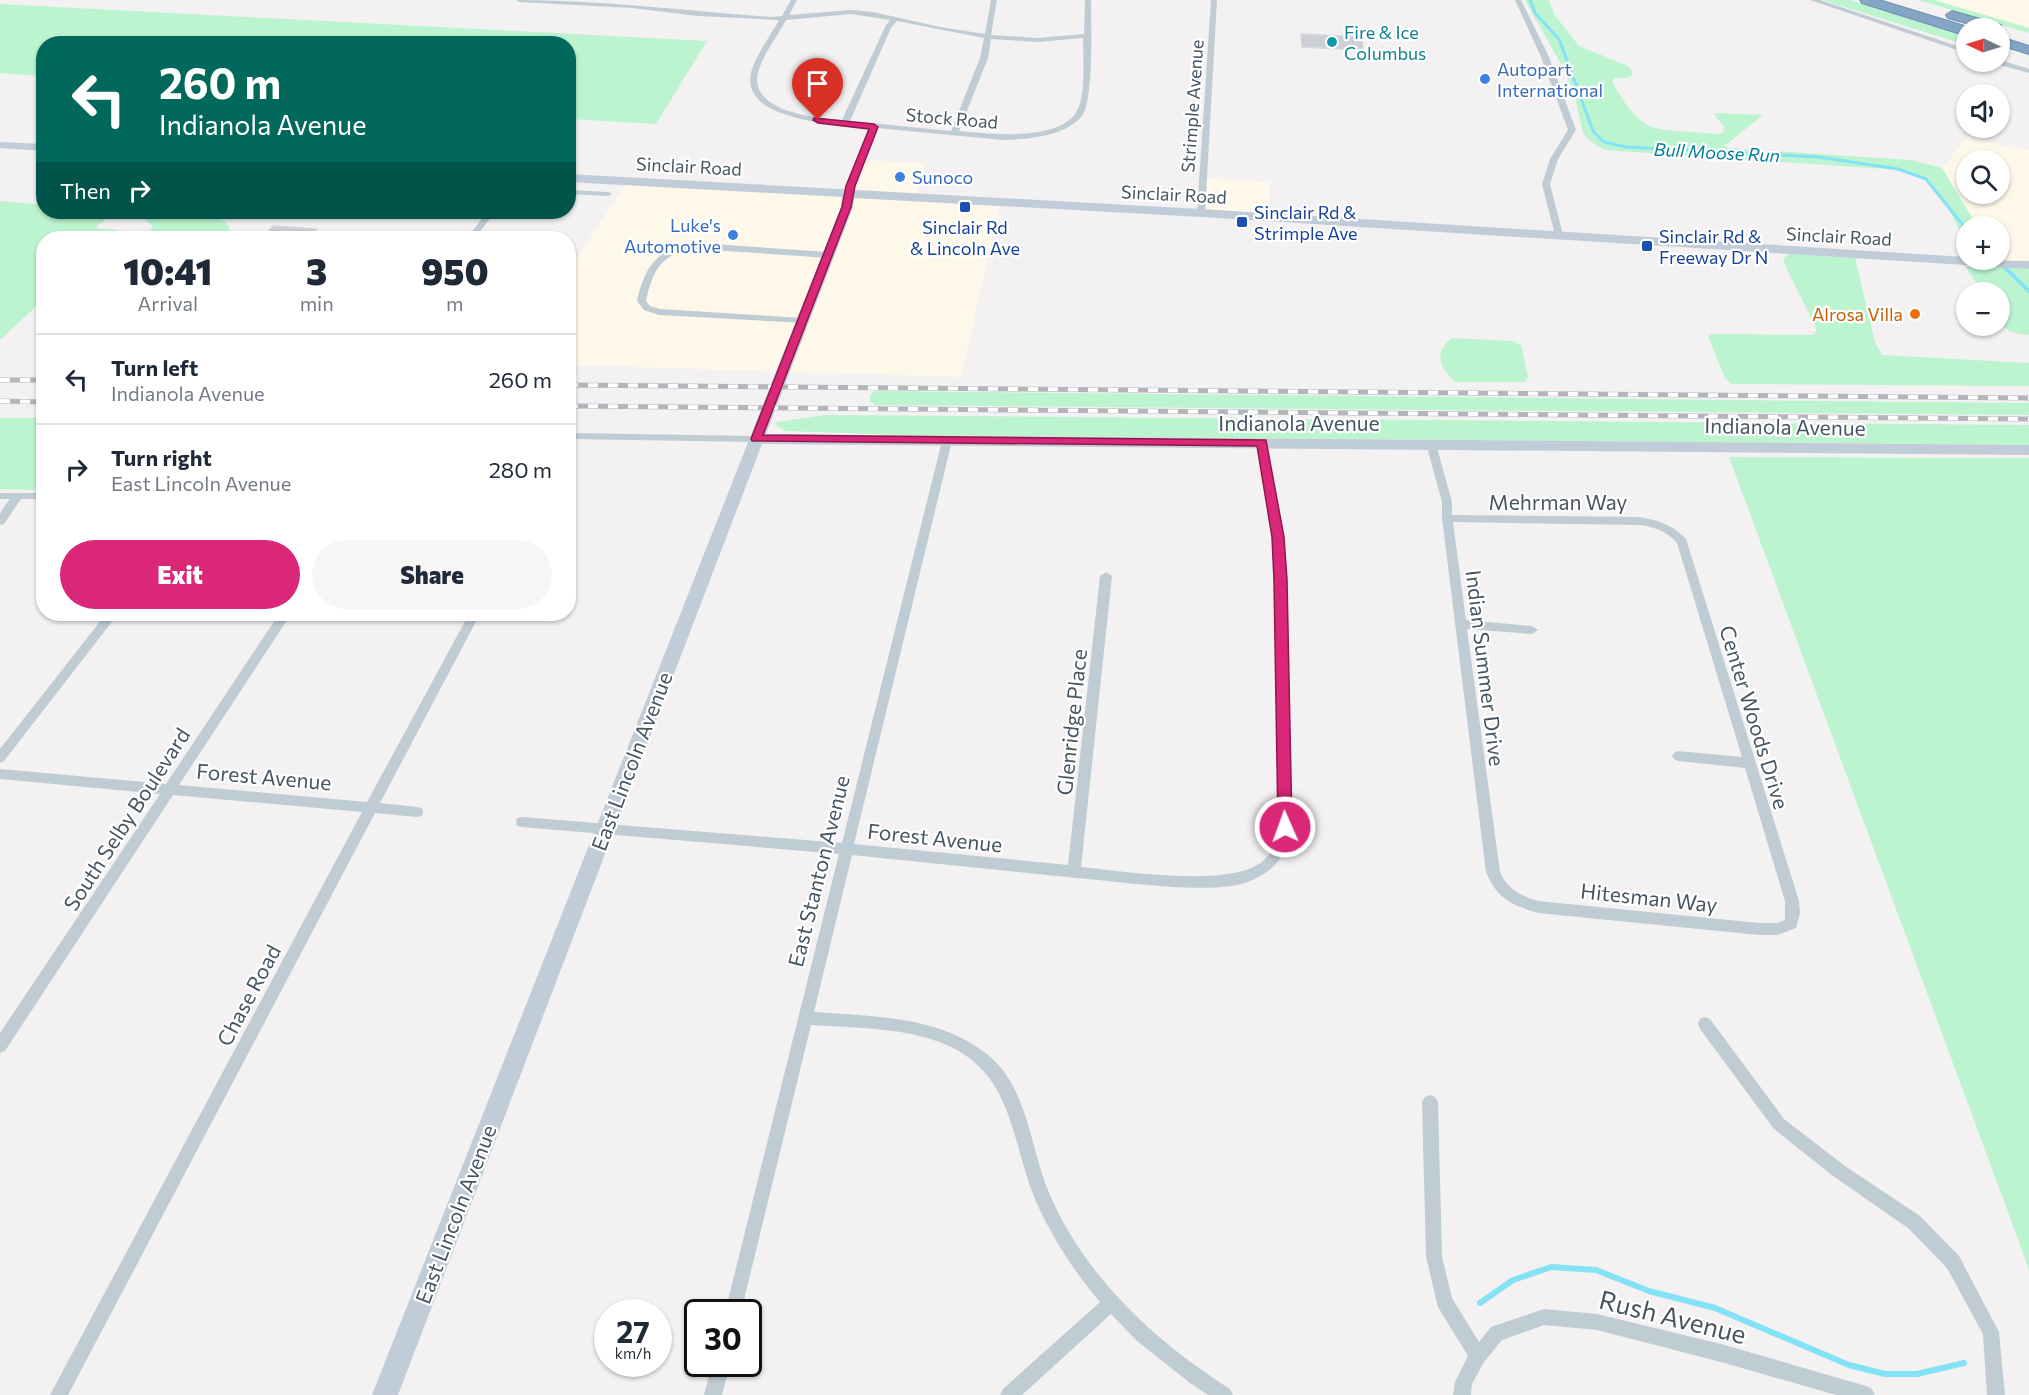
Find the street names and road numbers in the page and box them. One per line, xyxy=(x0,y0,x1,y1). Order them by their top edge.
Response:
street label: Strimple Avenue xyxy=(1176,39,1208,173)
street label: Stock Road xyxy=(905,103,999,133)
street label: Sinclair Road xyxy=(636,152,742,180)
street label: Sinclair Road xyxy=(1121,180,1227,208)
street label: Sinclair Road xyxy=(1786,222,1892,250)
street label: Indianola Avenue xyxy=(1218,410,1380,435)
street label: Indianola Avenue xyxy=(1704,412,1866,440)
street label: Mehrman Way xyxy=(1489,489,1628,514)
street label: Indian Summer Drive xyxy=(1462,569,1510,767)
street label: Center Woods Drive xyxy=(1715,622,1795,812)
street label: Glenridge Place xyxy=(1051,648,1091,796)
street label: East Lincoln Avenue xyxy=(585,668,677,854)
street label: South Selby Boulevard xyxy=(58,723,194,915)
street label: Forest Avenue xyxy=(195,758,333,794)
street label: East Stanton Avenue xyxy=(782,773,854,969)
street label: Forest Avenue xyxy=(866,817,1004,857)
street label: Hitesman Way xyxy=(1579,877,1719,917)
street label: Chase Road xyxy=(211,940,285,1050)
street label: East Lincoln Avenue xyxy=(409,1121,501,1307)
street label: Rush Avenue xyxy=(1596,1283,1750,1349)

